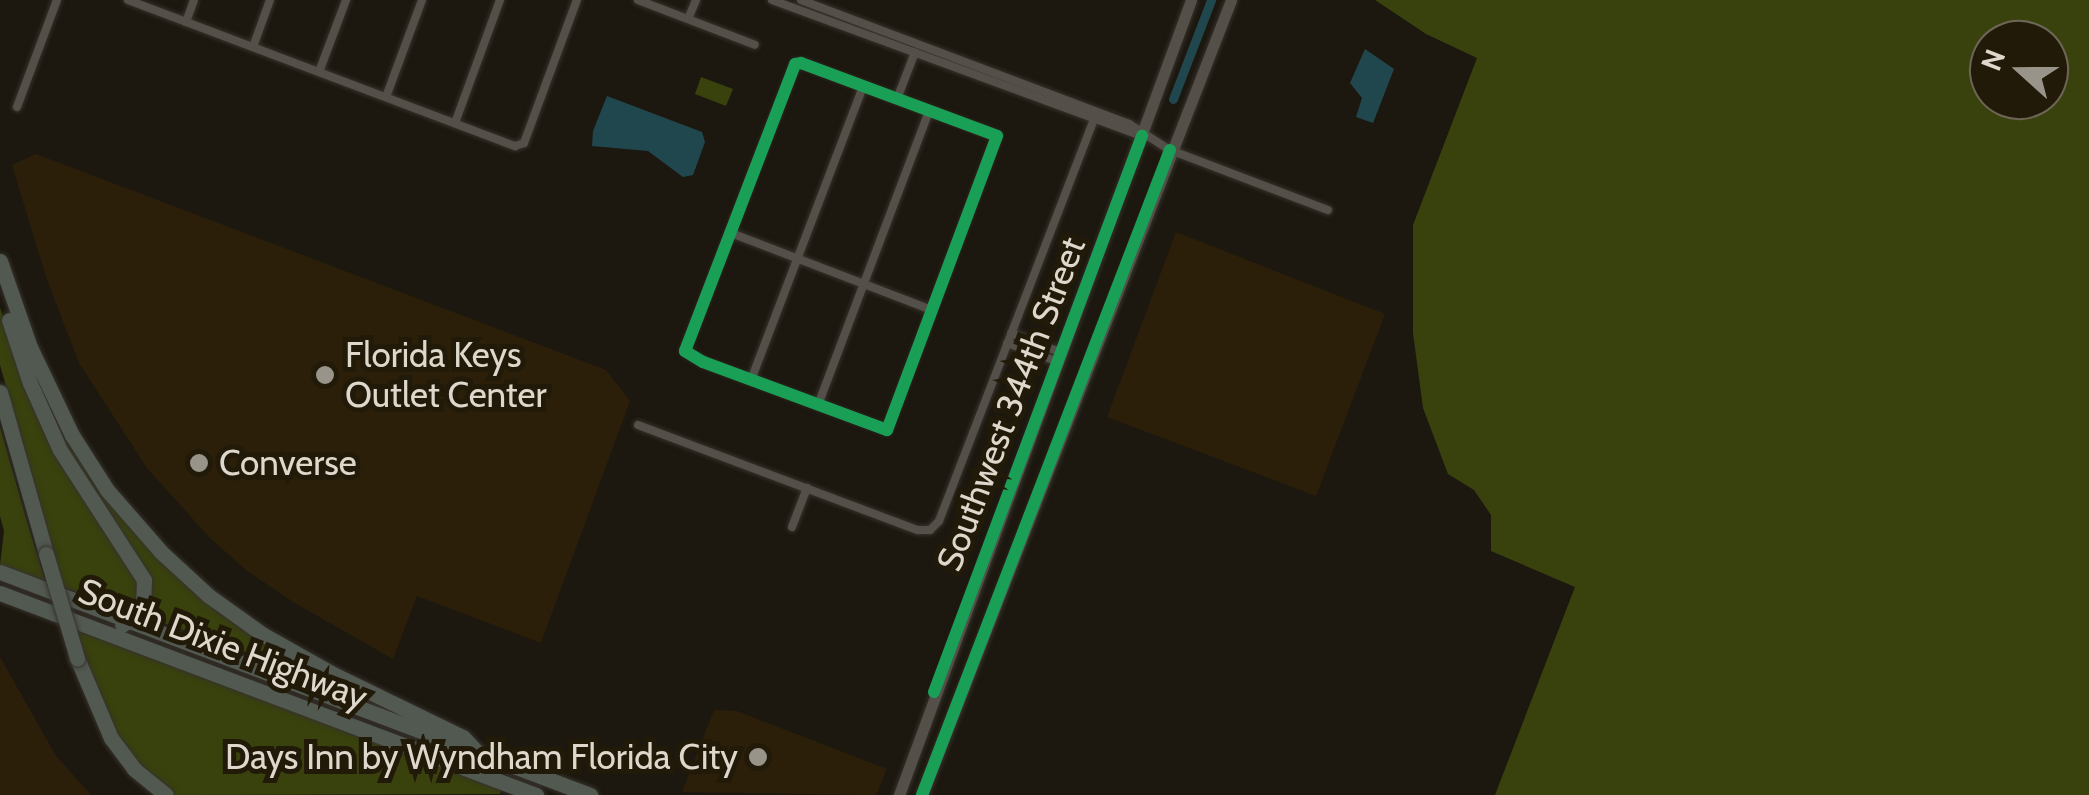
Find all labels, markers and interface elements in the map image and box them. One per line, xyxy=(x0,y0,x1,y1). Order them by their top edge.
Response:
north arrow xyxy=(1969,20,2069,120)
text: N xyxy=(1973,45,2012,75)
street label: Southwest 344th Street xyxy=(928,231,1094,577)
place label: Florida Keys Outlet Center xyxy=(345,334,546,416)
marker: Florida Keys Outlet Center xyxy=(314,364,336,386)
place label: Converse xyxy=(219,442,357,484)
marker: Converse xyxy=(188,452,210,474)
street label: South Dixie Highway xyxy=(73,570,373,718)
place label: Days Inn by Wyndham Florida City xyxy=(225,736,738,778)
marker: Days Inn by Wyndham Florida City xyxy=(747,746,769,768)

